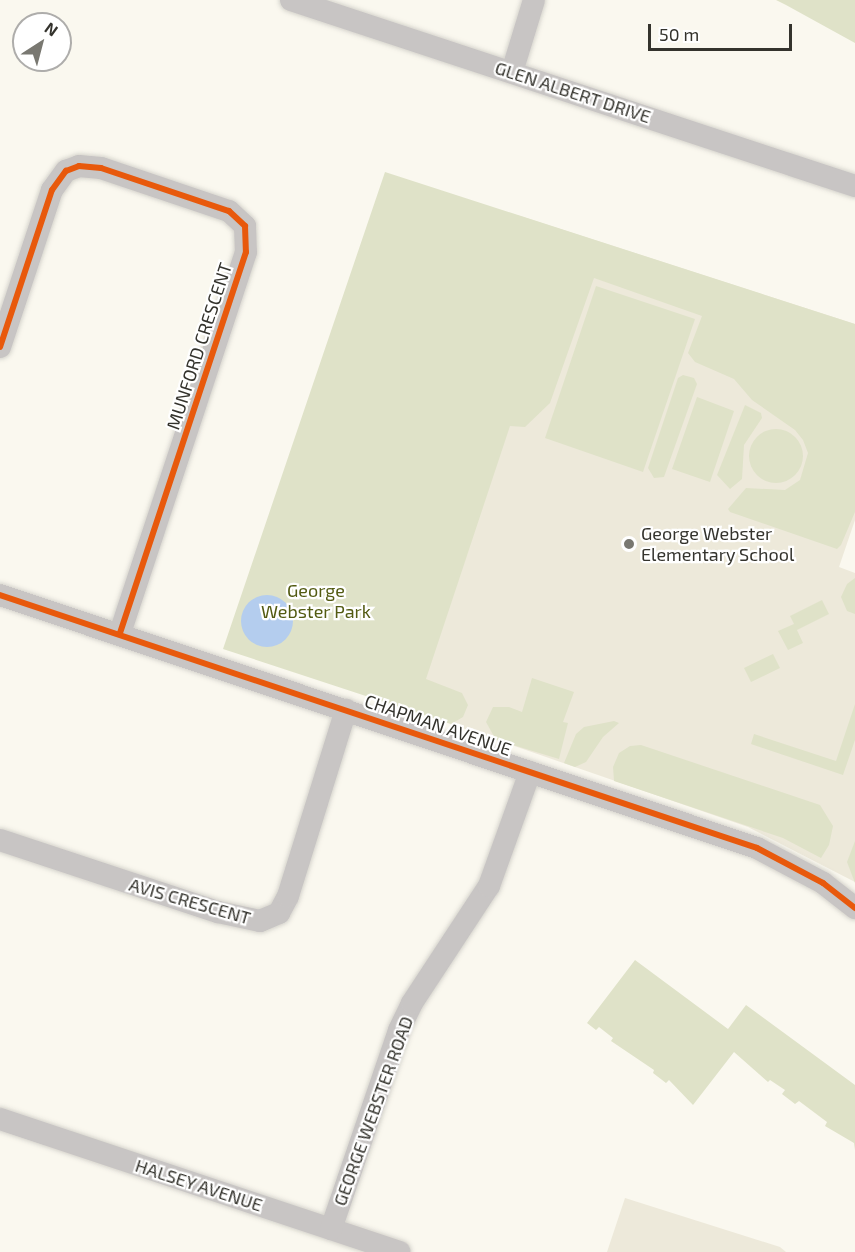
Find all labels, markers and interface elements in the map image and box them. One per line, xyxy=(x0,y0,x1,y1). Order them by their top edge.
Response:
north arrow xyxy=(12,12,72,72)
scale bar xyxy=(651,12,795,50)
text: N xyxy=(41,18,62,40)
text: 50 m xyxy=(659,23,699,45)
street label: GLEN ALBERT DRIVE xyxy=(492,57,654,127)
street label: MUNFORD CRESCENT xyxy=(162,260,236,432)
place label: George Webster Elementary School xyxy=(641,523,795,566)
marker: George Webster Elementary School xyxy=(622,537,636,551)
park label: George Webster Park xyxy=(261,580,371,622)
street label: CHAPMAN AVENUE xyxy=(362,690,514,760)
street label: AVIS CRESCENT xyxy=(127,873,253,929)
street label: GEORGE WEBSTER ROAD xyxy=(329,1013,417,1209)
street label: HALSEY AVENUE xyxy=(132,1154,266,1216)

